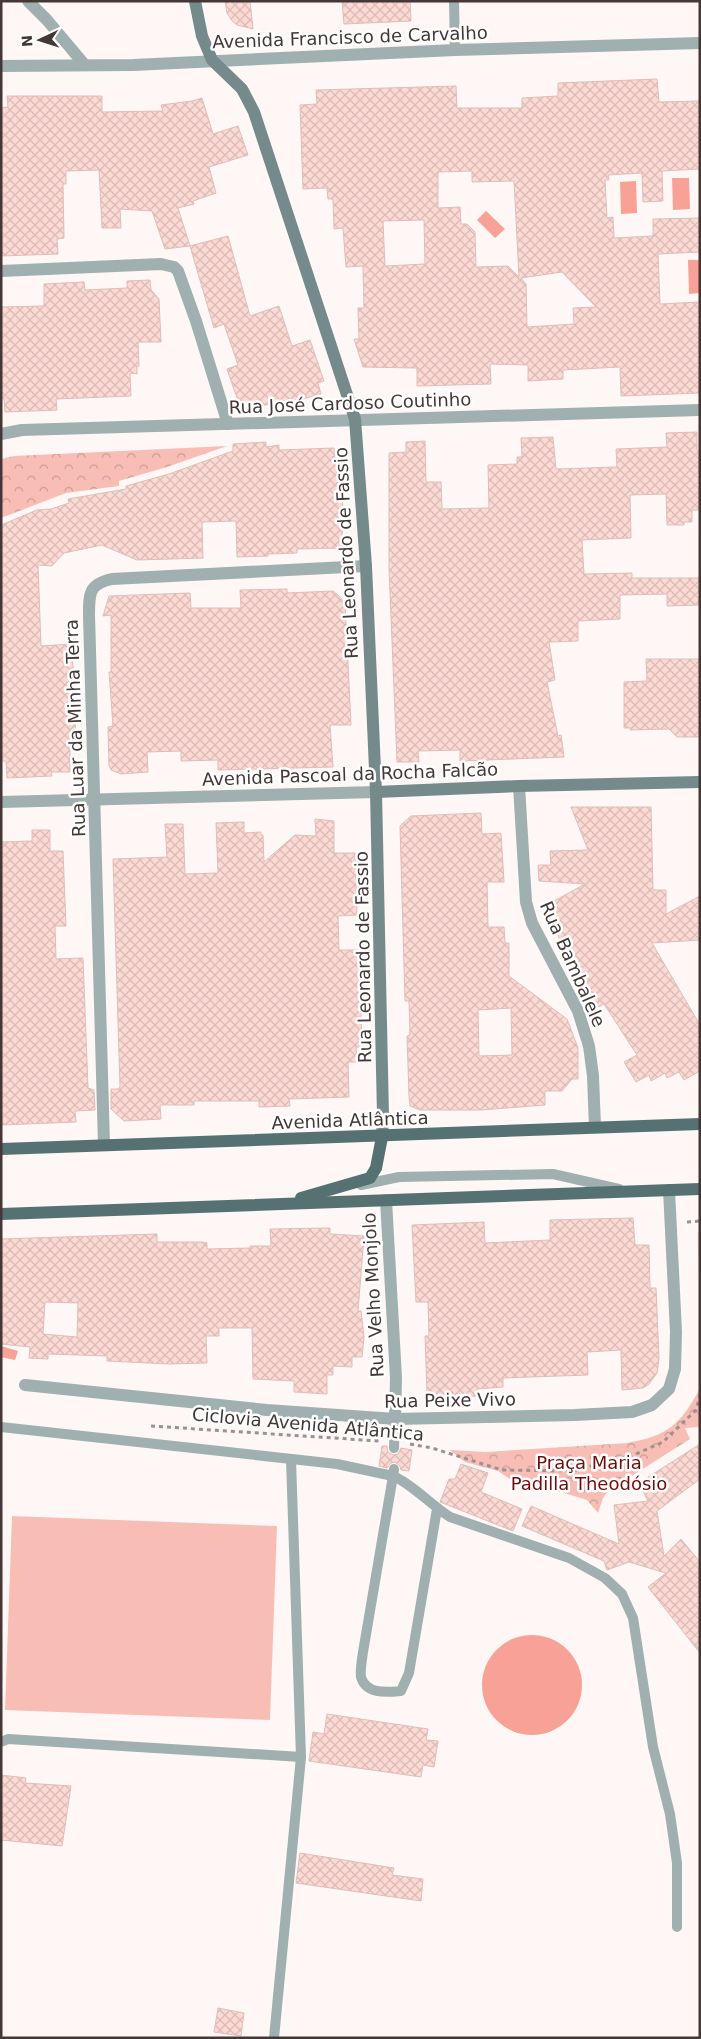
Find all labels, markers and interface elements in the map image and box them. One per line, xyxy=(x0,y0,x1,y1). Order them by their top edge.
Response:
north arrow xyxy=(15,15,65,65)
street label: Avenida Francisco de Carvalho xyxy=(212,22,488,52)
text: N xyxy=(19,35,35,47)
street label: Rua José Cardoso Coutinho xyxy=(228,388,472,418)
street label: Rua Leonardo de Fassio xyxy=(330,447,362,659)
street label: Rua Luar da Minha Terra xyxy=(61,619,89,837)
street label: Avenida Pascoal da Rocha Falcão xyxy=(202,758,498,790)
street label: Rua Leonardo de Fassio xyxy=(351,851,375,1063)
street label: Rua Bambalele xyxy=(536,898,610,1030)
street label: Avenida Atlântica xyxy=(271,1107,429,1133)
street label: Rua Velho Monjolo xyxy=(358,1212,388,1378)
street label: Rua Peixe Vivo xyxy=(384,1388,516,1412)
street label: Ciclovia Avenida Atlântica xyxy=(191,1403,425,1445)
park label: Praça Maria Padilla Theodósio xyxy=(511,1452,667,1494)

